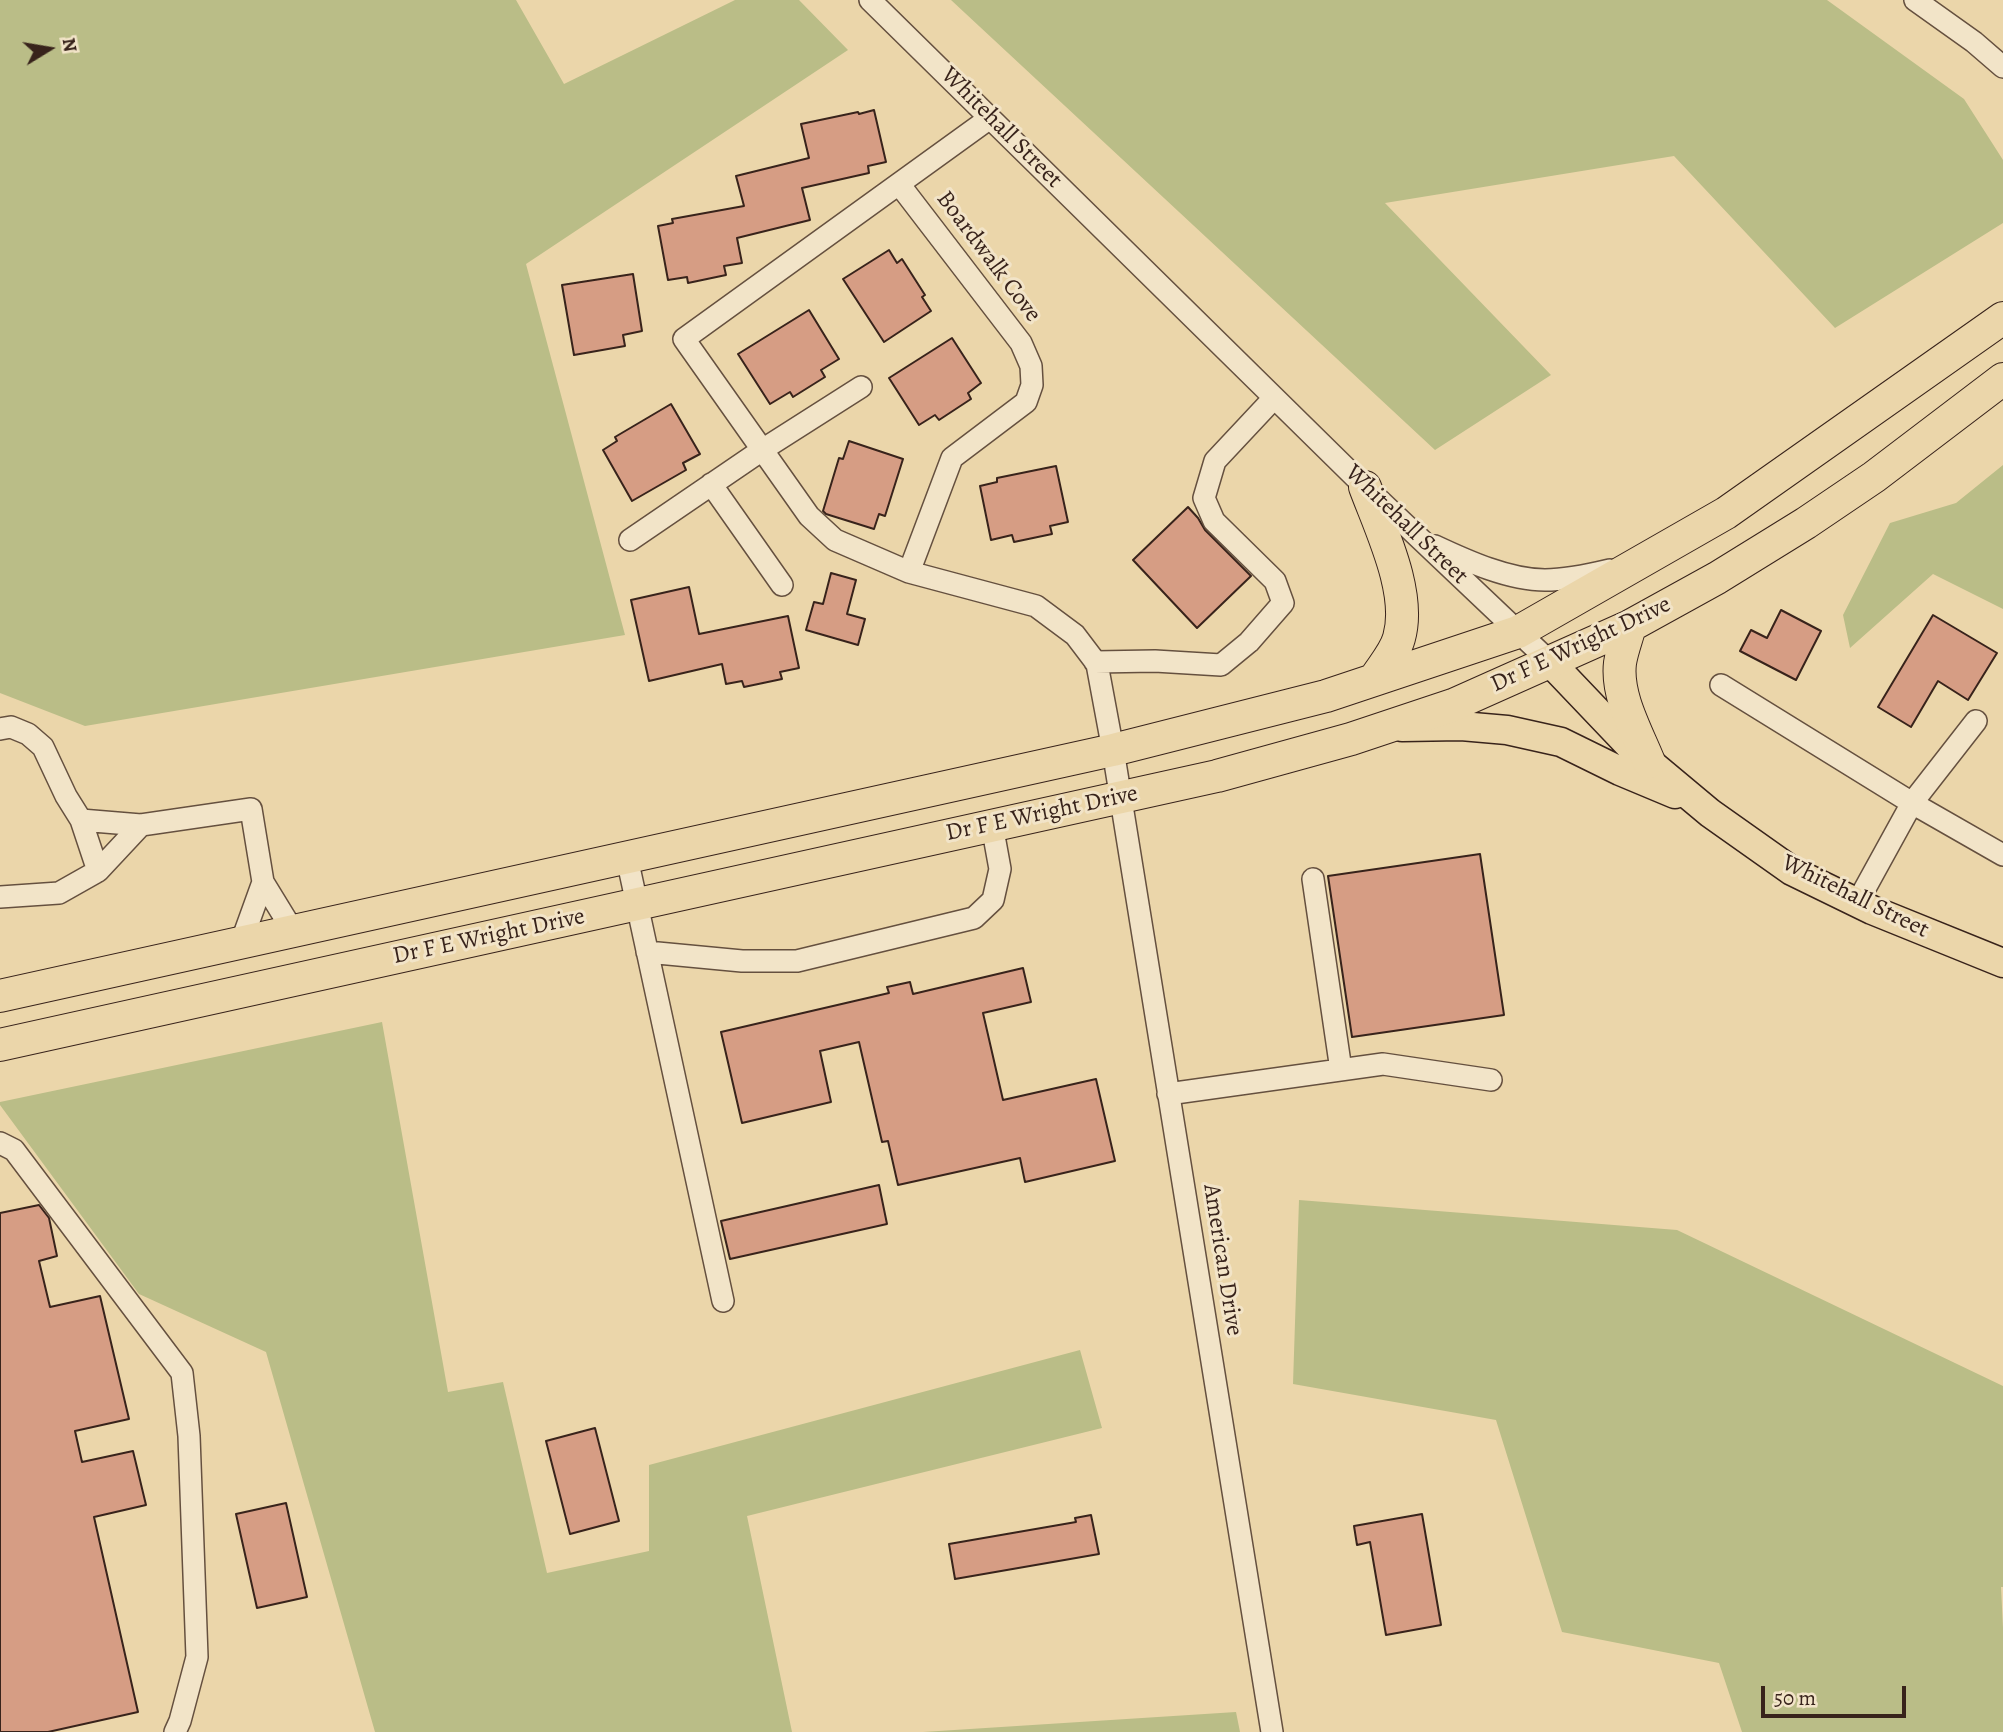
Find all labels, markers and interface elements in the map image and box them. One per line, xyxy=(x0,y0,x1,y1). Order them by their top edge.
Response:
north arrow xyxy=(14,14,84,84)
text: N xyxy=(56,36,84,54)
street label: Whitehall Street xyxy=(934,61,1068,195)
street label: Boardwalk Cove xyxy=(929,186,1047,328)
street label: Whitehall Street xyxy=(1338,459,1474,591)
street label: Dr F E Wright Drive xyxy=(1486,591,1676,699)
street label: Dr F E Wright Drive xyxy=(943,780,1141,848)
street label: Whitehall Street xyxy=(1777,849,1933,945)
street label: Dr F E Wright Drive xyxy=(390,903,588,971)
street label: American Drive xyxy=(1196,1182,1248,1338)
scale bar xyxy=(1765,1672,1910,1716)
text: 50 m xyxy=(1774,1684,1816,1712)

